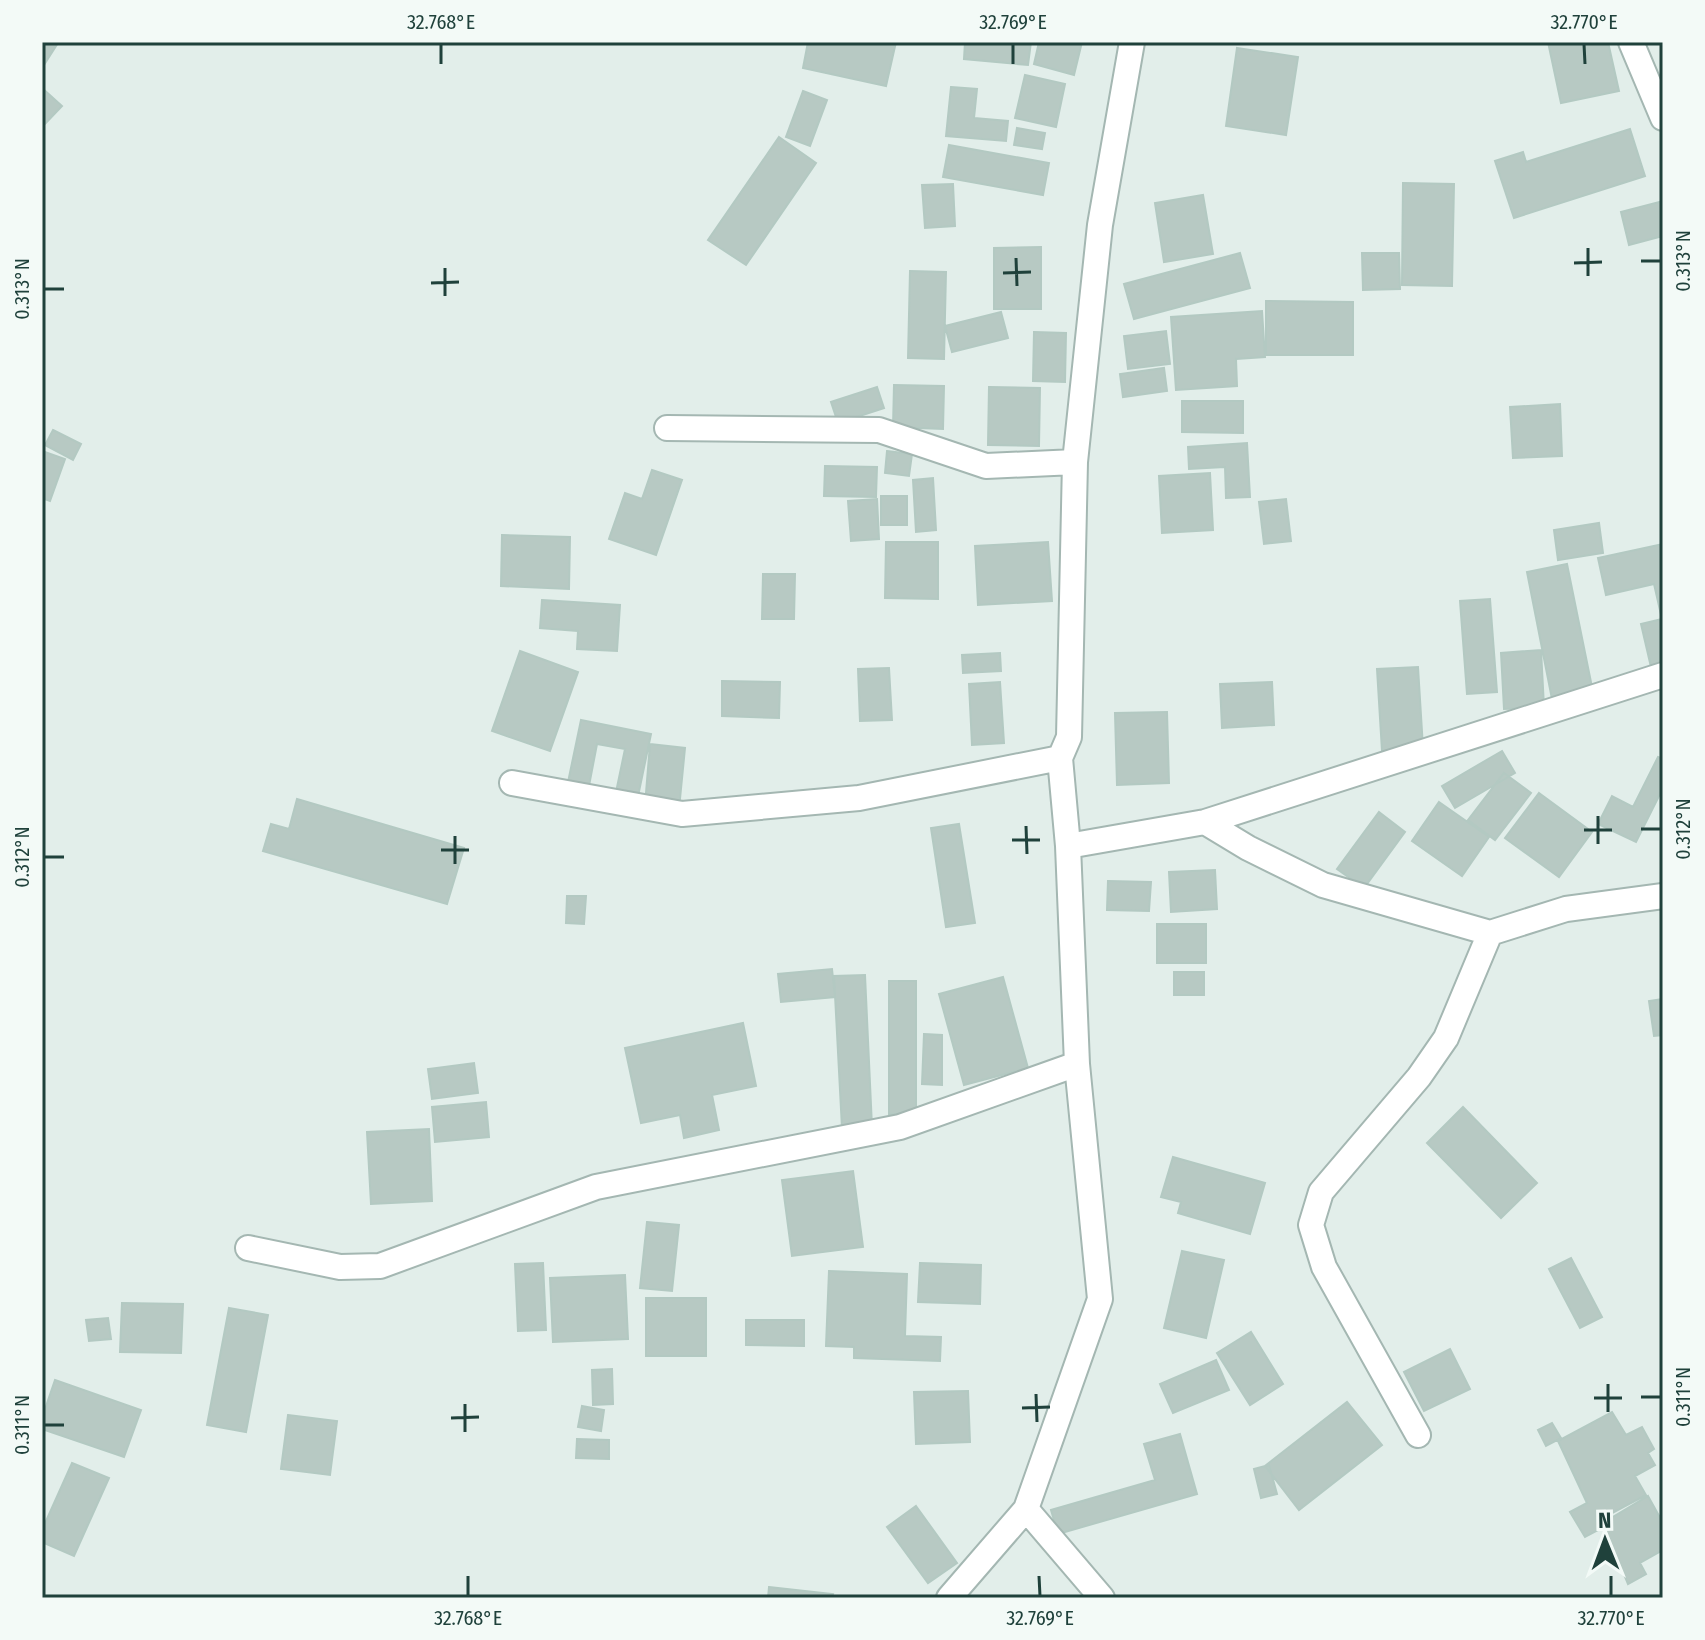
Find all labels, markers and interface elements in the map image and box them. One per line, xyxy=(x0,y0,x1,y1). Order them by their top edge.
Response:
text: 32.768°E xyxy=(407,10,475,34)
text: 32.769°E xyxy=(979,10,1047,34)
text: 32.770°E xyxy=(1550,10,1618,34)
text: 0.313°N xyxy=(1671,230,1695,292)
text: 0.313°N xyxy=(10,258,34,320)
text: 0.312°N xyxy=(1671,798,1695,860)
text: 0.312°N xyxy=(10,826,34,888)
text: 0.311°N xyxy=(1671,1367,1695,1427)
text: 0.311°N xyxy=(10,1395,34,1455)
north arrow xyxy=(1565,1500,1645,1580)
text: N xyxy=(1598,1507,1611,1534)
text: 32.768°E xyxy=(434,1606,502,1630)
text: 32.769°E xyxy=(1006,1606,1074,1630)
text: 32.770°E xyxy=(1577,1606,1645,1630)

